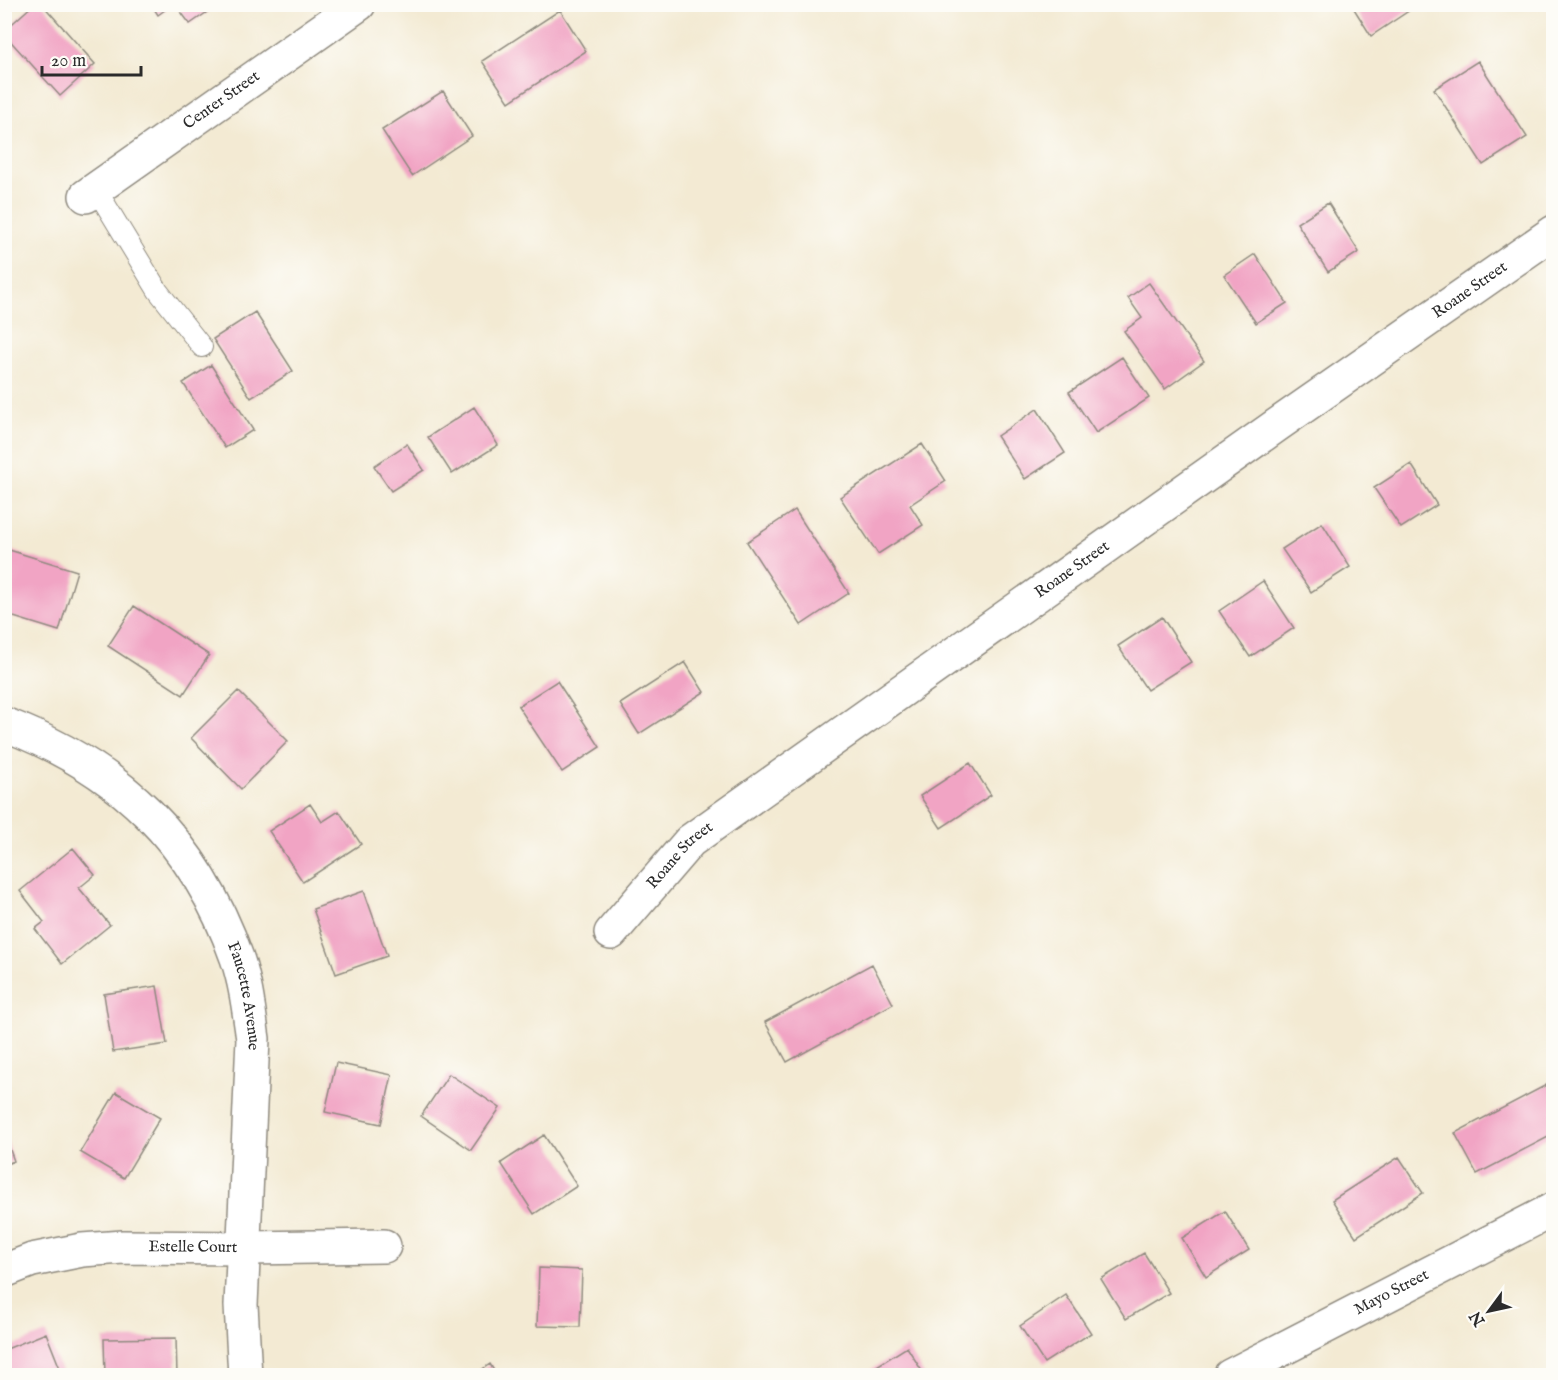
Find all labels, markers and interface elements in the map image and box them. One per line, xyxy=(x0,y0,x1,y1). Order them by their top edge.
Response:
scale bar xyxy=(42,39,141,77)
text: 20 m xyxy=(51,50,86,73)
street label: Center Street xyxy=(180,66,264,134)
street label: Roane Street xyxy=(1429,257,1512,324)
street label: Roane Street xyxy=(1031,536,1114,603)
street label: Roane Street xyxy=(643,817,718,894)
street label: Faucette Avenue xyxy=(222,939,263,1051)
street label: Estelle Court xyxy=(148,1237,238,1258)
street label: Mayo Street xyxy=(1351,1265,1433,1320)
north arrow xyxy=(1459,1281,1519,1341)
text: N xyxy=(1466,1307,1491,1330)

